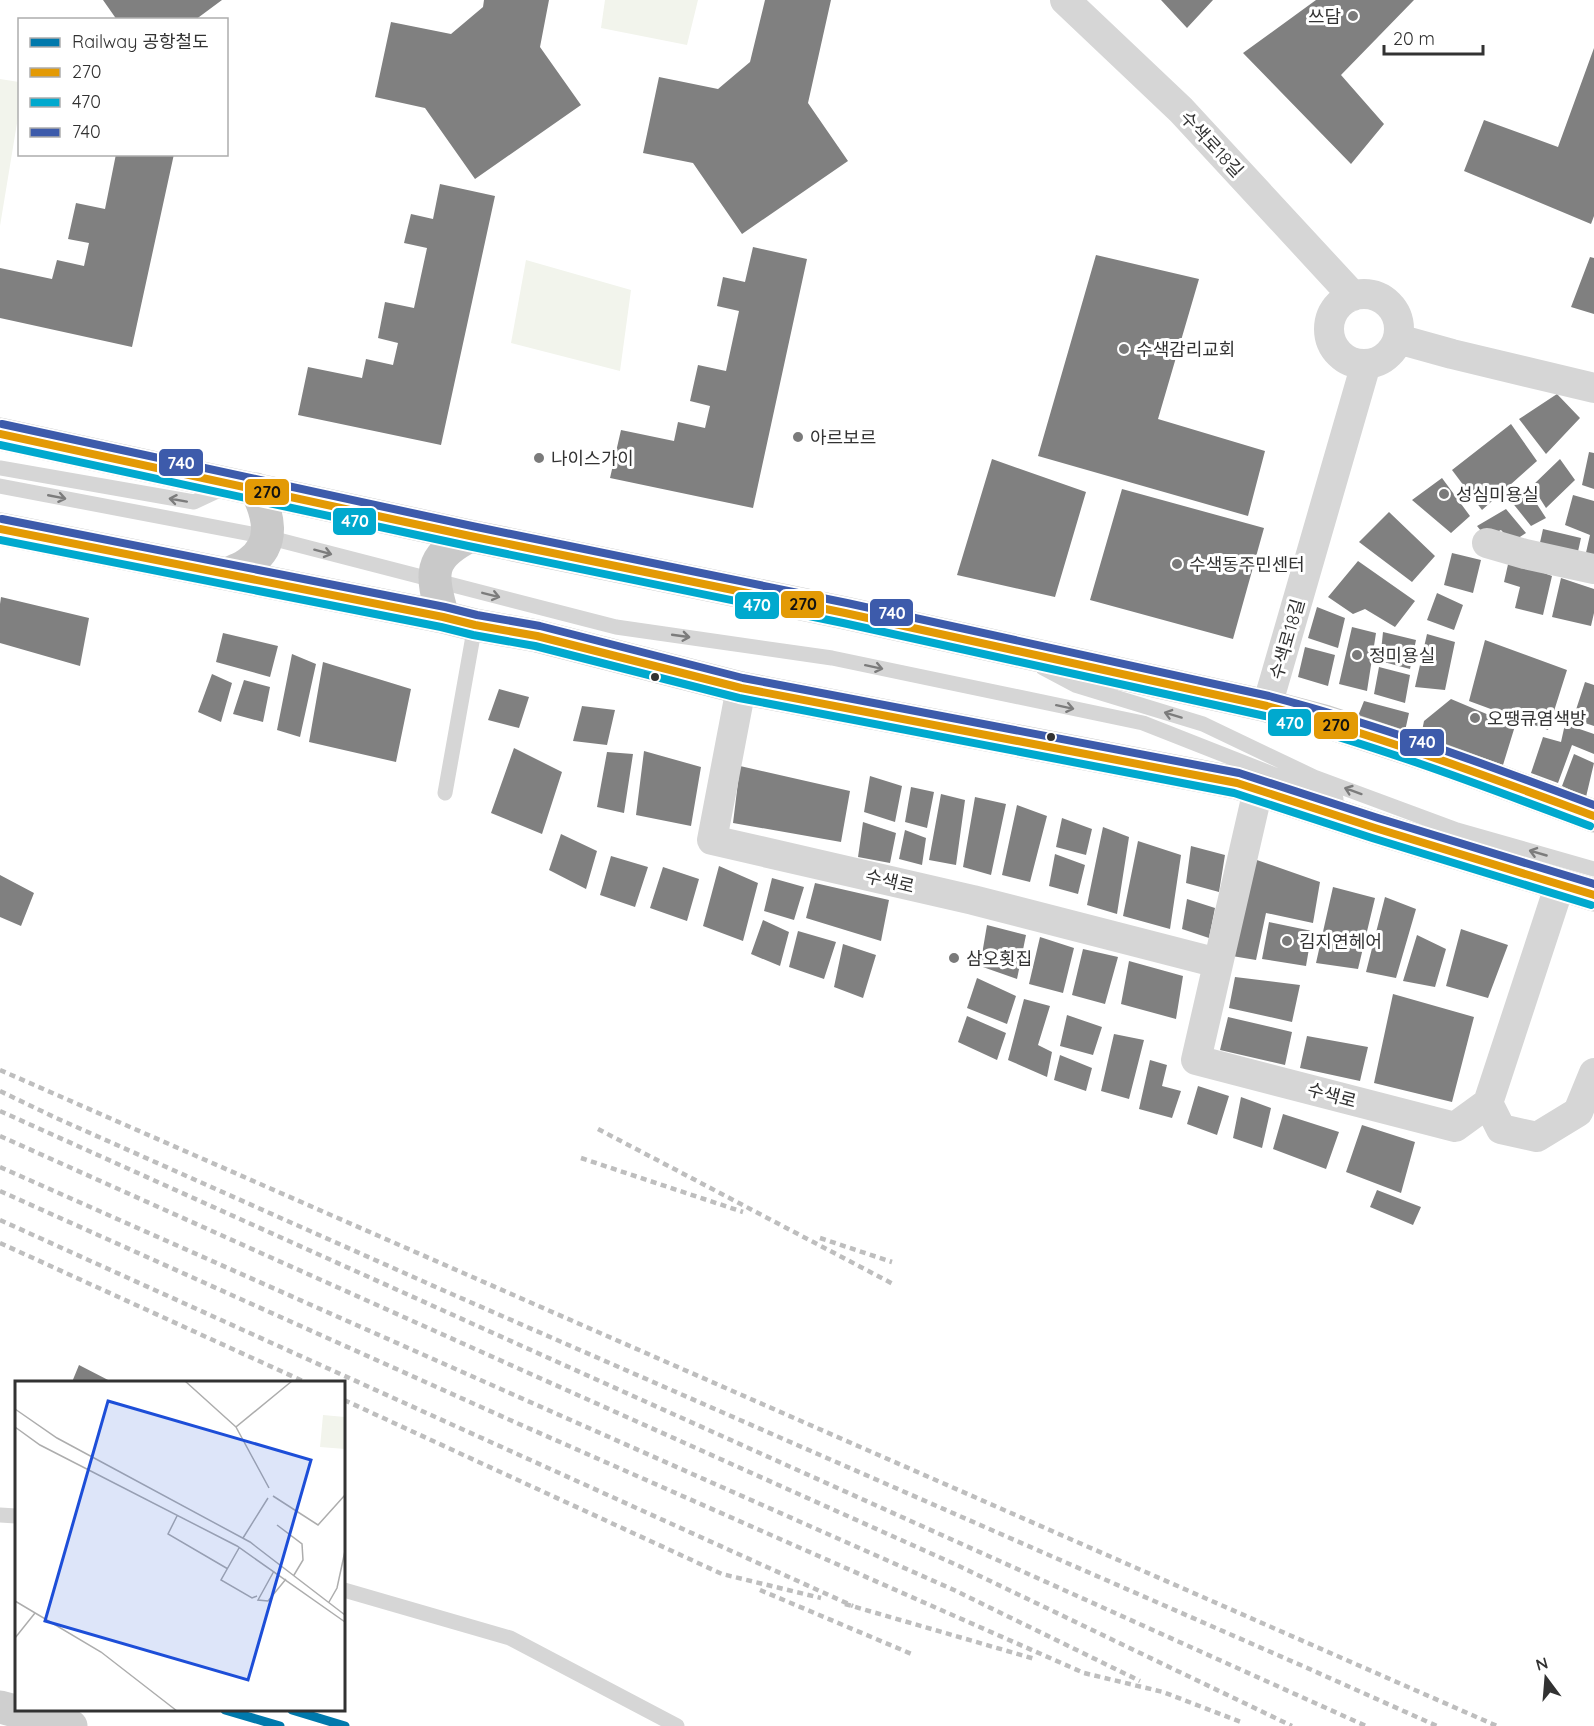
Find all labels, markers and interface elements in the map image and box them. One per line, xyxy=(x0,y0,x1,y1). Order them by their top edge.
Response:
place label: 쓰담 xyxy=(1308,5,1341,28)
marker: 쓰담 xyxy=(1346,9,1360,23)
legend xyxy=(18,18,228,156)
scale bar xyxy=(1384,18,1483,56)
text: 20 m xyxy=(1393,27,1435,50)
text: Railway 공항철도 xyxy=(72,30,209,53)
text: 270 xyxy=(72,60,102,83)
text: 470 xyxy=(72,90,101,113)
street label: 수색로18길 xyxy=(1175,106,1249,182)
text: 740 xyxy=(72,120,101,143)
place label: 수색감리교회 xyxy=(1136,338,1235,361)
marker: 수색감리교회 xyxy=(1117,342,1131,356)
place label: 아르보르 xyxy=(810,426,876,449)
marker: 아르보르 xyxy=(791,430,805,444)
place label: 나이스가이 xyxy=(551,447,634,470)
line badge: 740 xyxy=(158,448,204,477)
marker: 나이스가이 xyxy=(532,451,546,465)
text: 740 xyxy=(167,453,195,473)
line badge: 270 xyxy=(244,478,290,506)
text: 270 xyxy=(253,482,281,502)
place label: 성심미용실 xyxy=(1456,483,1539,506)
marker: 성심미용실 xyxy=(1437,487,1451,501)
one-way arrow xyxy=(47,492,67,503)
one-way arrow xyxy=(168,494,188,505)
line badge: 470 xyxy=(332,507,377,536)
text: 470 xyxy=(341,511,369,531)
one-way arrow xyxy=(313,547,332,558)
place label: 수색동주민센터 xyxy=(1189,553,1305,576)
marker: 수색동주민센터 xyxy=(1170,557,1184,571)
one-way arrow xyxy=(481,590,500,602)
line badge: 270 xyxy=(780,590,825,619)
line badge: 470 xyxy=(734,591,780,620)
text: 270 xyxy=(789,594,817,614)
text: 470 xyxy=(743,595,771,615)
street label: 수색로18길 xyxy=(1265,596,1309,682)
line badge: 740 xyxy=(869,598,914,627)
text: 740 xyxy=(878,603,906,623)
one-way arrow xyxy=(671,631,691,642)
place label: 정미용실 xyxy=(1369,644,1435,667)
marker: 정미용실 xyxy=(1350,648,1364,662)
one-way arrow xyxy=(863,662,883,673)
unlabelled marker xyxy=(649,671,661,683)
one-way arrow xyxy=(1054,702,1074,713)
place label: 오땡큐염색방 xyxy=(1487,707,1586,730)
line badge: 470 xyxy=(1267,708,1312,737)
one-way arrow xyxy=(1164,709,1183,720)
line badge: 270 xyxy=(1313,711,1359,740)
marker: 오땡큐염색방 xyxy=(1468,711,1482,725)
text: 470 xyxy=(1276,713,1304,733)
text: 270 xyxy=(1322,715,1350,735)
line badge: 740 xyxy=(1399,728,1445,757)
unlabelled marker xyxy=(1045,731,1057,743)
text: 740 xyxy=(1408,732,1436,752)
one-way arrow xyxy=(1344,785,1363,796)
one-way arrow xyxy=(1529,847,1548,858)
street label: 수색로 xyxy=(863,864,917,898)
place label: 김지연헤어 xyxy=(1299,930,1382,953)
marker: 김지연헤어 xyxy=(1280,934,1294,948)
place label: 삼오횟집 xyxy=(966,947,1032,970)
marker: 삼오횟집 xyxy=(947,951,961,965)
street label: 수색로 xyxy=(1305,1077,1359,1113)
inset map xyxy=(15,1381,345,1711)
north arrow xyxy=(1516,1648,1576,1708)
text: N xyxy=(1533,1652,1550,1675)

